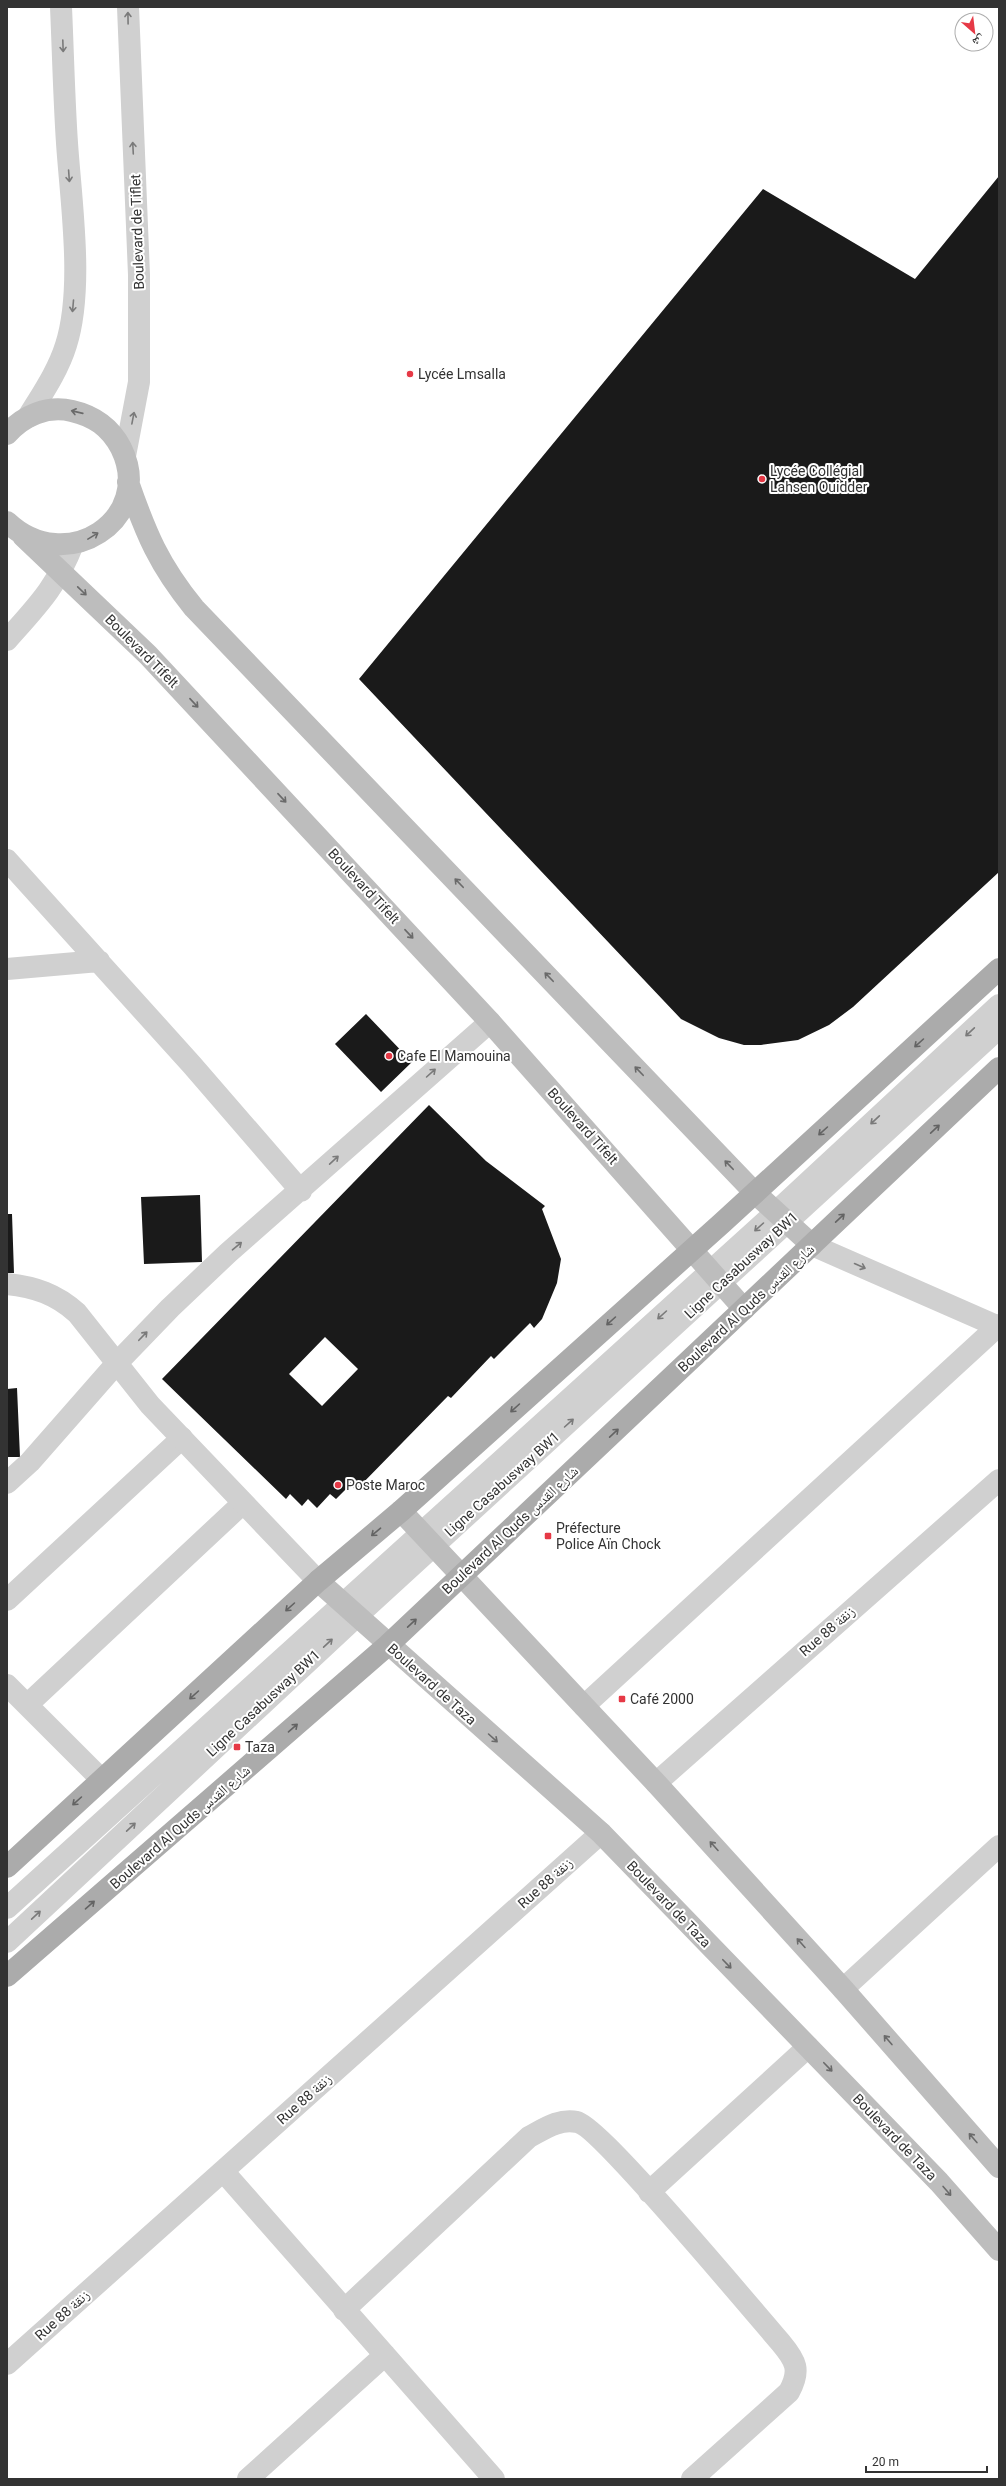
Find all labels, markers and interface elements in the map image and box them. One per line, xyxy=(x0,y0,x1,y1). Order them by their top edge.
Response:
one-way arrow xyxy=(124,12,132,25)
north arrow xyxy=(954,12,994,52)
text: ش xyxy=(969,31,987,49)
one-way arrow xyxy=(59,39,67,52)
one-way arrow xyxy=(130,142,137,155)
one-way arrow xyxy=(66,169,73,182)
street label: Boulevard de Tiflet xyxy=(127,174,147,290)
one-way arrow xyxy=(69,299,76,312)
place label: Lycée Lmsalla xyxy=(418,366,506,382)
marker: Lycée Lmsalla xyxy=(405,369,415,379)
one-way arrow xyxy=(70,407,83,415)
one-way arrow xyxy=(129,411,137,424)
place label: Lycée Collégial Lahsen Ouidder xyxy=(770,463,868,495)
marker: Lycée Collégial Lahsen Ouidder xyxy=(757,474,767,484)
one-way arrow xyxy=(87,532,98,540)
one-way arrow xyxy=(77,587,87,596)
street label: Boulevard Tifelt xyxy=(102,611,182,691)
one-way arrow xyxy=(189,698,198,708)
one-way arrow xyxy=(277,793,287,803)
street label: Boulevard Tifelt xyxy=(325,845,403,927)
one-way arrow xyxy=(454,878,463,889)
one-way arrow xyxy=(404,929,414,939)
one-way arrow xyxy=(544,972,553,982)
one-way arrow xyxy=(966,1027,976,1036)
one-way arrow xyxy=(914,1039,924,1048)
place label: Cafe El Mamouina xyxy=(397,1048,511,1064)
marker: Cafe El Mamouina xyxy=(384,1051,394,1061)
one-way arrow xyxy=(634,1066,643,1076)
one-way arrow xyxy=(426,1068,436,1078)
street label: Boulevard Tifelt xyxy=(545,1085,622,1168)
one-way arrow xyxy=(870,1115,880,1125)
one-way arrow xyxy=(930,1124,940,1134)
one-way arrow xyxy=(818,1126,828,1136)
one-way arrow xyxy=(329,1156,339,1165)
one-way arrow xyxy=(724,1160,733,1170)
street label: Ligne Casabusway BW1 xyxy=(681,1208,801,1322)
one-way arrow xyxy=(835,1214,845,1223)
one-way arrow xyxy=(754,1223,764,1232)
one-way arrow xyxy=(231,1241,242,1250)
street label: Boulevard Al Quds شارع القدس xyxy=(675,1241,819,1377)
one-way arrow xyxy=(854,1263,866,1271)
one-way arrow xyxy=(657,1310,668,1319)
one-way arrow xyxy=(606,1317,617,1326)
one-way arrow xyxy=(138,1331,148,1341)
one-way arrow xyxy=(510,1404,520,1413)
one-way arrow xyxy=(564,1418,574,1428)
street label: Ligne Casabusway BW1 xyxy=(441,1428,563,1540)
one-way arrow xyxy=(609,1428,619,1438)
street label: Boulevard Al Quds شارع القدس xyxy=(439,1463,583,1599)
place label: Poste Maroc xyxy=(346,1477,425,1493)
marker: Poste Maroc xyxy=(333,1480,343,1490)
place label: Préfecture Police Aïn Chock xyxy=(556,1520,662,1552)
one-way arrow xyxy=(371,1528,381,1537)
marker: Préfecture Police Aïn Chock xyxy=(543,1531,553,1541)
one-way arrow xyxy=(285,1602,295,1612)
street label: Rue 88 زنقة xyxy=(796,1603,858,1660)
one-way arrow xyxy=(406,1619,416,1628)
one-way arrow xyxy=(323,1638,333,1647)
street label: Boulevard de Taza xyxy=(384,1640,480,1728)
street label: Ligne Casabusway BW1 xyxy=(203,1646,323,1760)
one-way arrow xyxy=(189,1690,199,1699)
place label: Café 2000 xyxy=(630,1691,694,1707)
marker: Café 2000 xyxy=(617,1694,627,1704)
one-way arrow xyxy=(288,1723,299,1732)
one-way arrow xyxy=(488,1734,498,1743)
place label: Taza xyxy=(245,1739,275,1755)
marker: Taza xyxy=(232,1742,242,1752)
street label: Boulevard Al Quds شارع القدس xyxy=(107,1762,254,1894)
one-way arrow xyxy=(72,1796,82,1806)
one-way arrow xyxy=(125,1822,136,1831)
one-way arrow xyxy=(709,1841,719,1851)
street label: Rue 88 زنقة xyxy=(515,1854,576,1912)
street label: Boulevard de Taza xyxy=(624,1858,714,1950)
one-way arrow xyxy=(84,1901,94,1910)
one-way arrow xyxy=(30,1911,41,1920)
one-way arrow xyxy=(797,1937,806,1948)
one-way arrow xyxy=(723,1959,732,1969)
one-way arrow xyxy=(883,2034,892,2045)
one-way arrow xyxy=(823,2062,833,2072)
street label: Rue 88 زنقة xyxy=(274,2070,335,2128)
street label: Boulevard de Taza xyxy=(850,2091,940,2183)
one-way arrow xyxy=(969,2132,978,2143)
one-way arrow xyxy=(943,2186,952,2196)
street label: Rue 88 زنقة xyxy=(32,2286,93,2344)
scale bar xyxy=(866,2448,987,2474)
text: 20 m xyxy=(872,2455,899,2469)

